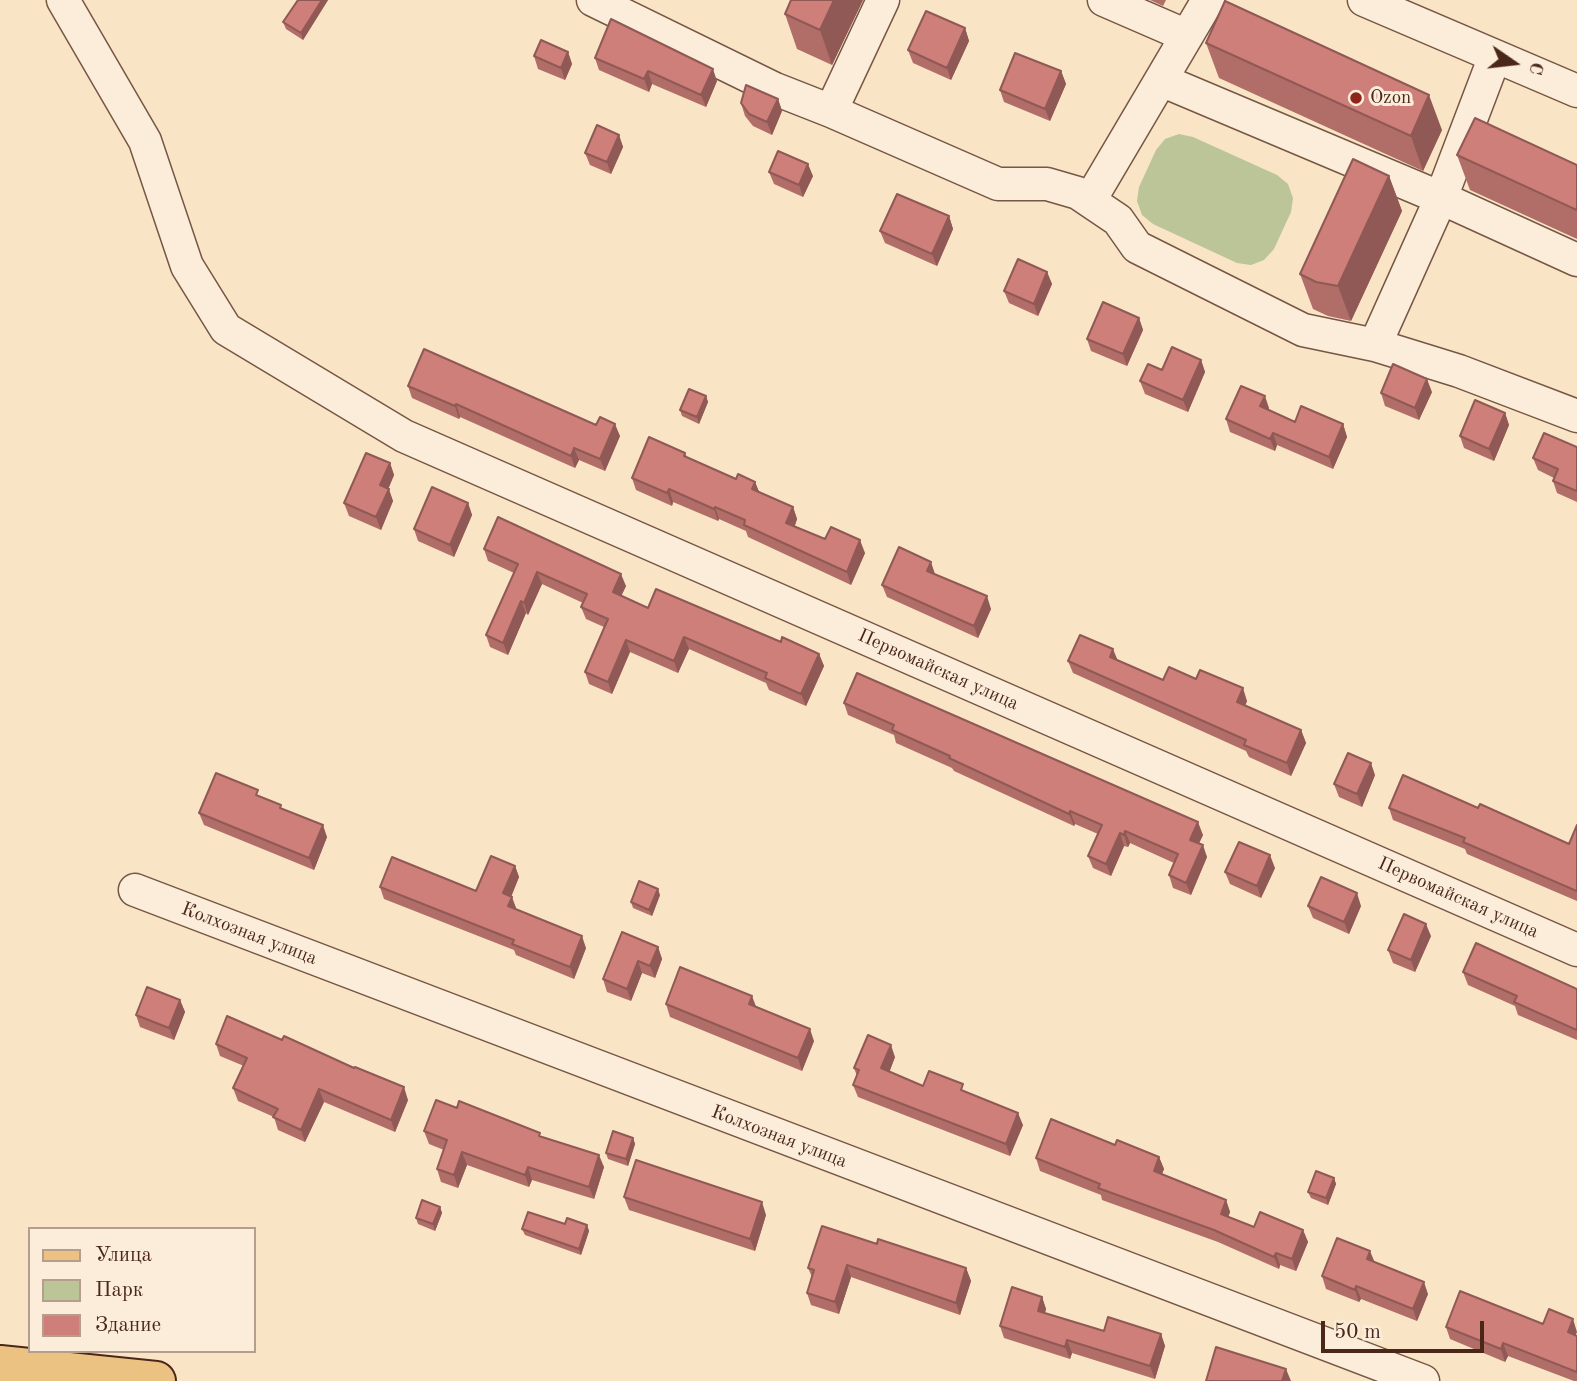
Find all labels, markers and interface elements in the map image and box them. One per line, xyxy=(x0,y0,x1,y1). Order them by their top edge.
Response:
north arrow xyxy=(1479,28,1549,98)
text: С xyxy=(1524,60,1546,77)
place label: Ozon xyxy=(1370,87,1411,109)
marker: Ozon xyxy=(1348,90,1364,106)
street label: Первомайская улица xyxy=(854,624,1022,716)
street label: Первомайская улица xyxy=(1374,852,1542,944)
street label: Колхозная улица xyxy=(178,898,320,970)
street label: Колхозная улица xyxy=(708,1101,850,1173)
legend xyxy=(28,1227,256,1353)
text: Улица xyxy=(95,1245,152,1266)
text: Парк xyxy=(95,1280,143,1301)
scale bar xyxy=(1325,1308,1488,1352)
text: Здание xyxy=(95,1315,161,1336)
text: 50 m xyxy=(1334,1322,1381,1343)

